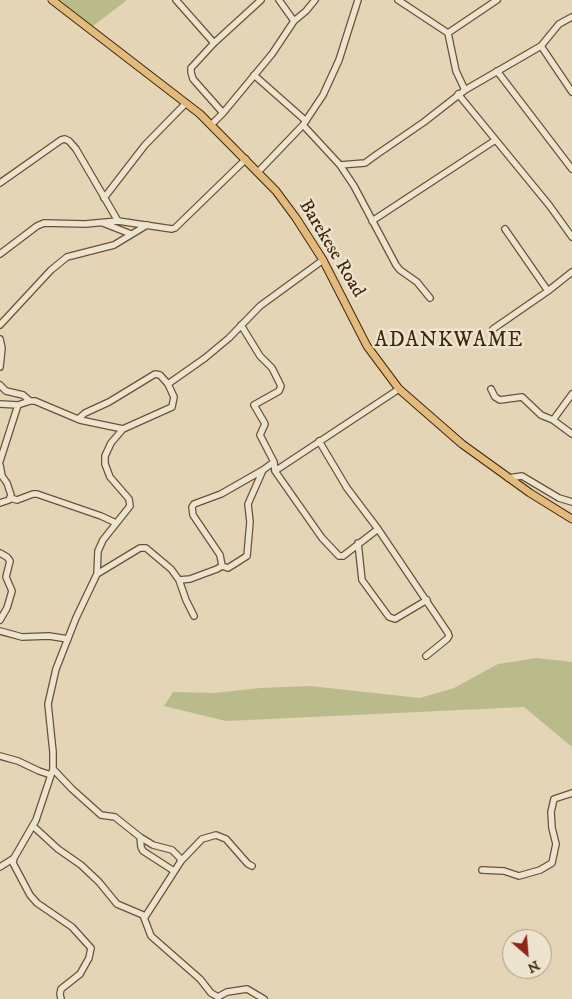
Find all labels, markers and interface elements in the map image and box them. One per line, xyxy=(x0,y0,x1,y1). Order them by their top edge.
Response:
street label: Barekese Road xyxy=(293,196,369,302)
district label: ADANKWAME xyxy=(373,329,525,355)
north arrow xyxy=(502,929,552,979)
text: N xyxy=(524,956,543,977)

